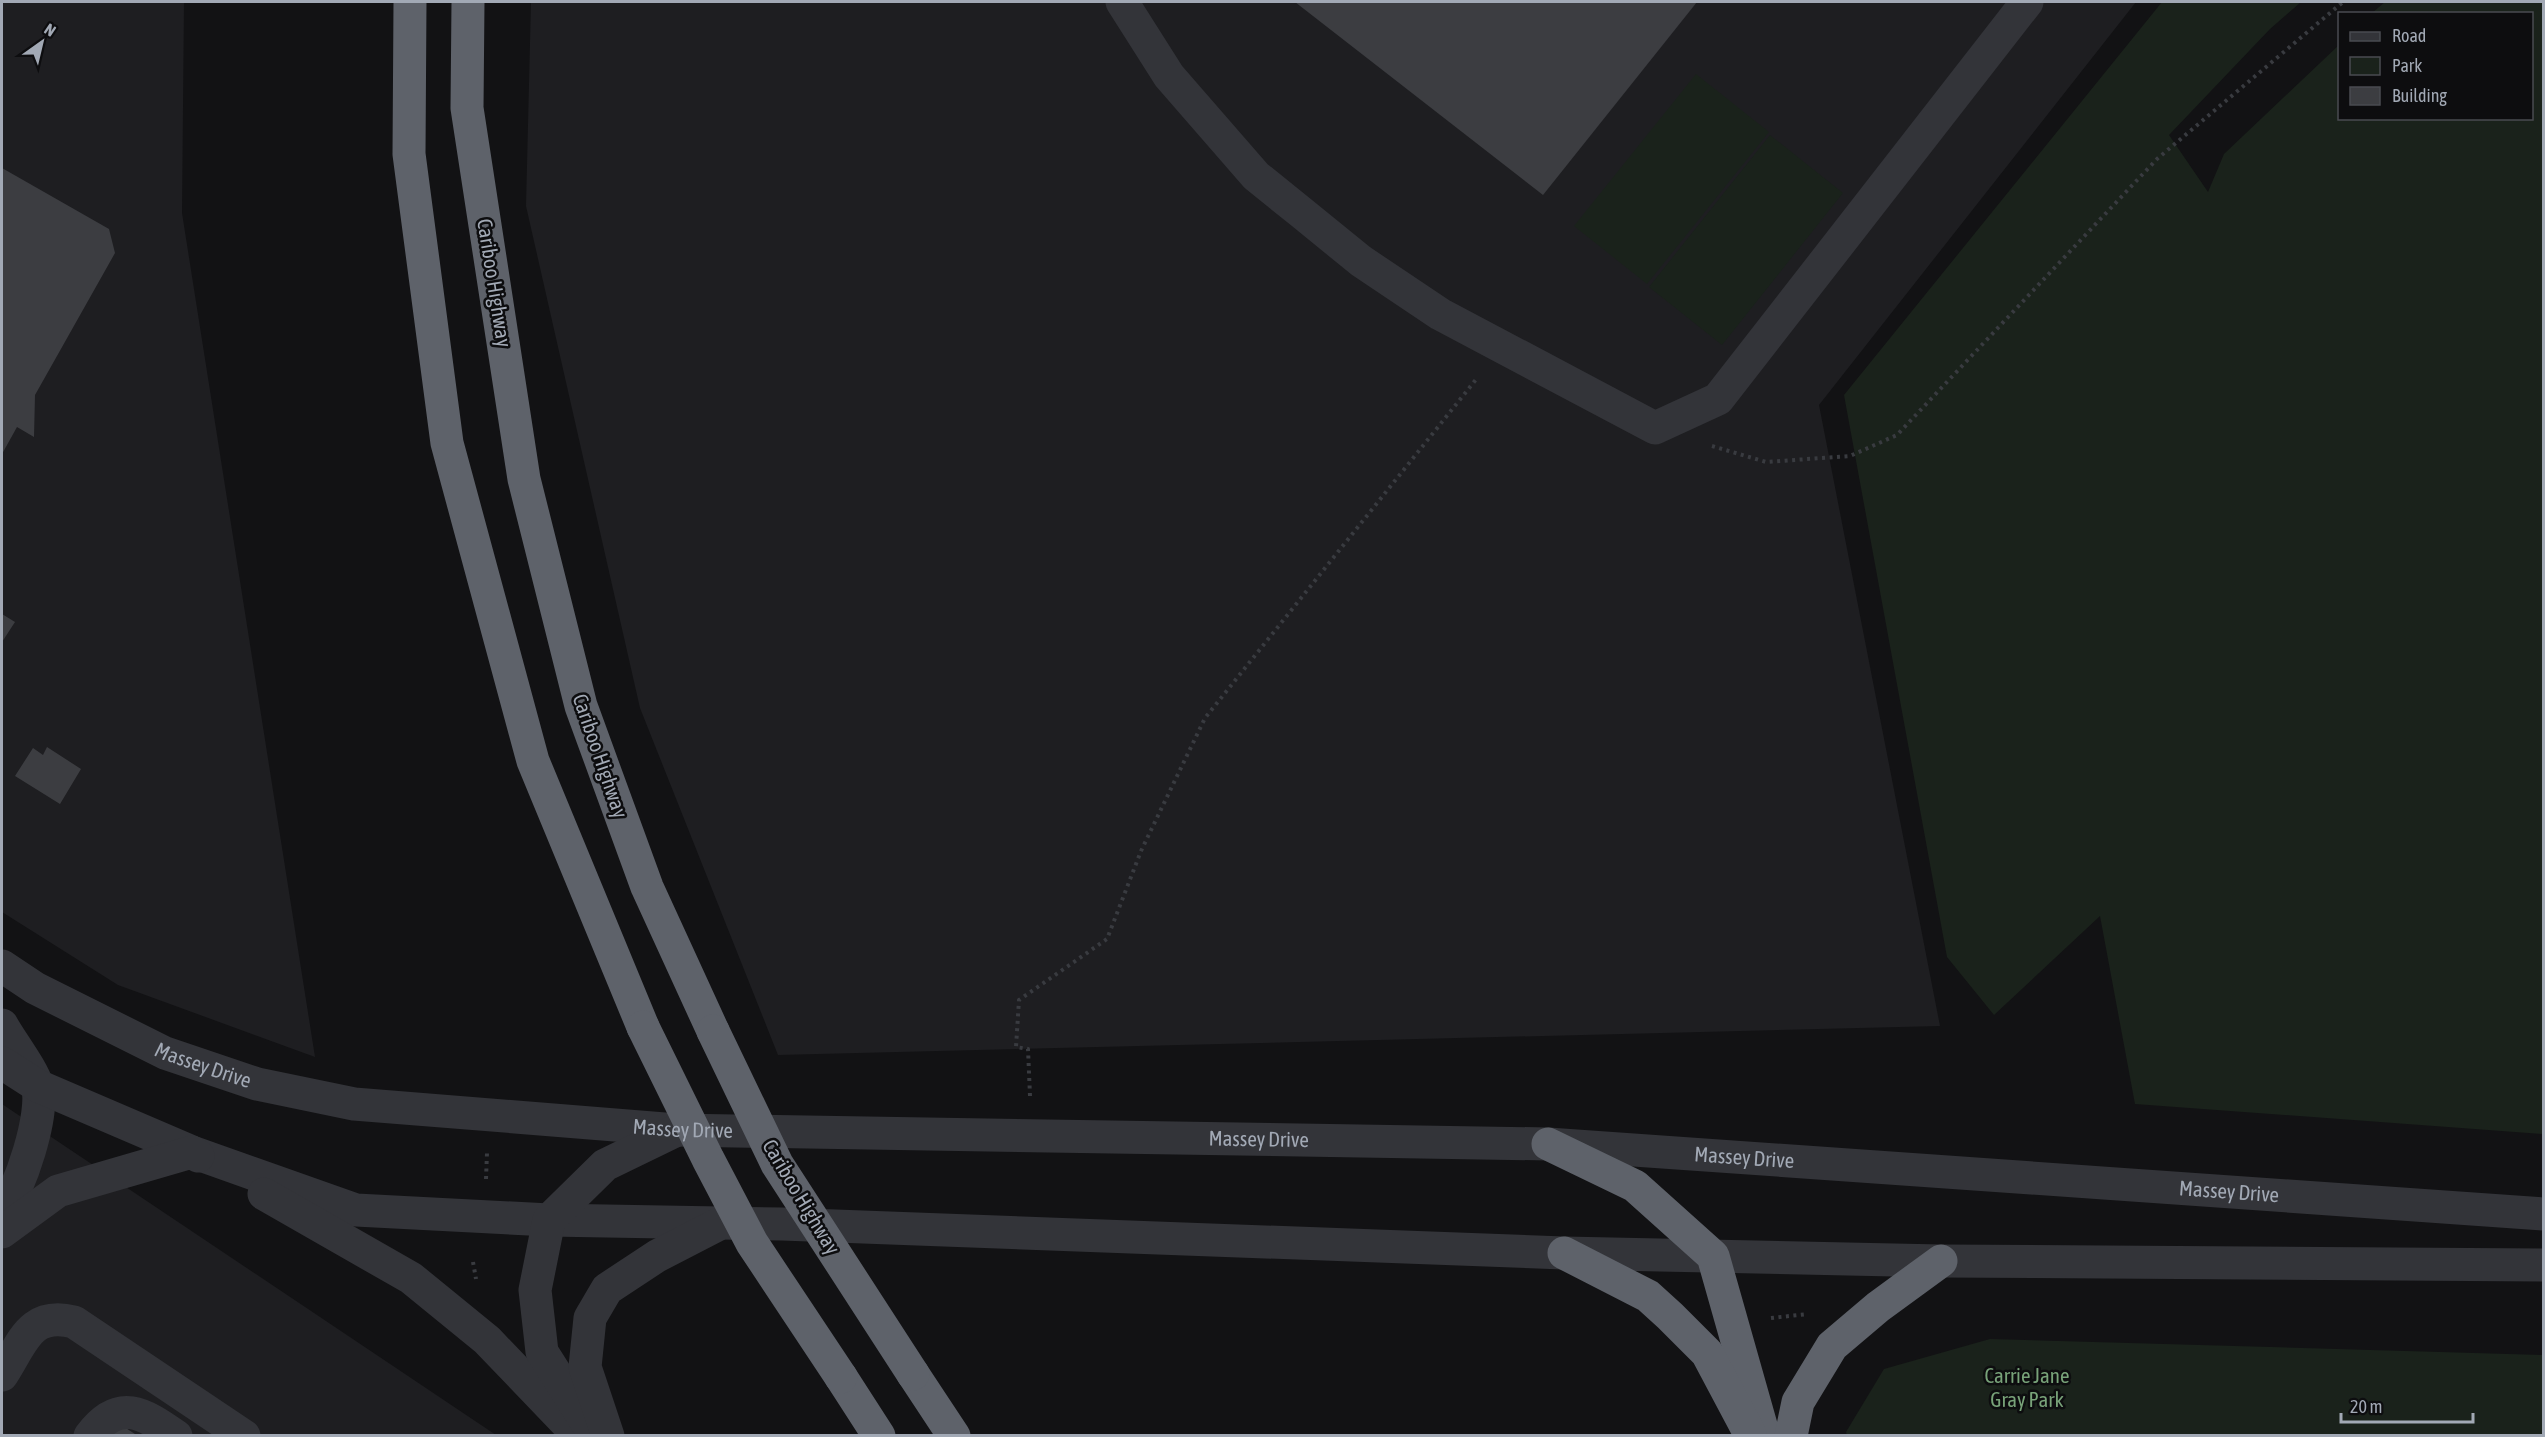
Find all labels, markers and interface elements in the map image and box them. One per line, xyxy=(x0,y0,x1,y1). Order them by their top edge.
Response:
north arrow xyxy=(12,12,72,72)
legend xyxy=(2338,12,2533,120)
text: N xyxy=(41,19,59,40)
text: Road xyxy=(2392,25,2426,46)
text: Park xyxy=(2392,55,2422,76)
text: Building xyxy=(2392,85,2447,106)
street label: Cariboo Highway xyxy=(473,217,517,349)
street label: Cariboo Highway xyxy=(568,690,634,821)
street label: Massey Drive xyxy=(151,1037,255,1092)
street label: Massey Drive xyxy=(632,1113,733,1142)
street label: Massey Drive xyxy=(1208,1126,1309,1151)
street label: Cariboo Highway xyxy=(758,1135,846,1259)
street label: Massey Drive xyxy=(1693,1141,1795,1172)
street label: Massey Drive xyxy=(2178,1175,2280,1206)
park label: Carrie Jane Gray Park xyxy=(1984,1363,2070,1411)
scale bar xyxy=(2341,1386,2473,1424)
text: 20 m xyxy=(2350,1396,2382,1417)

